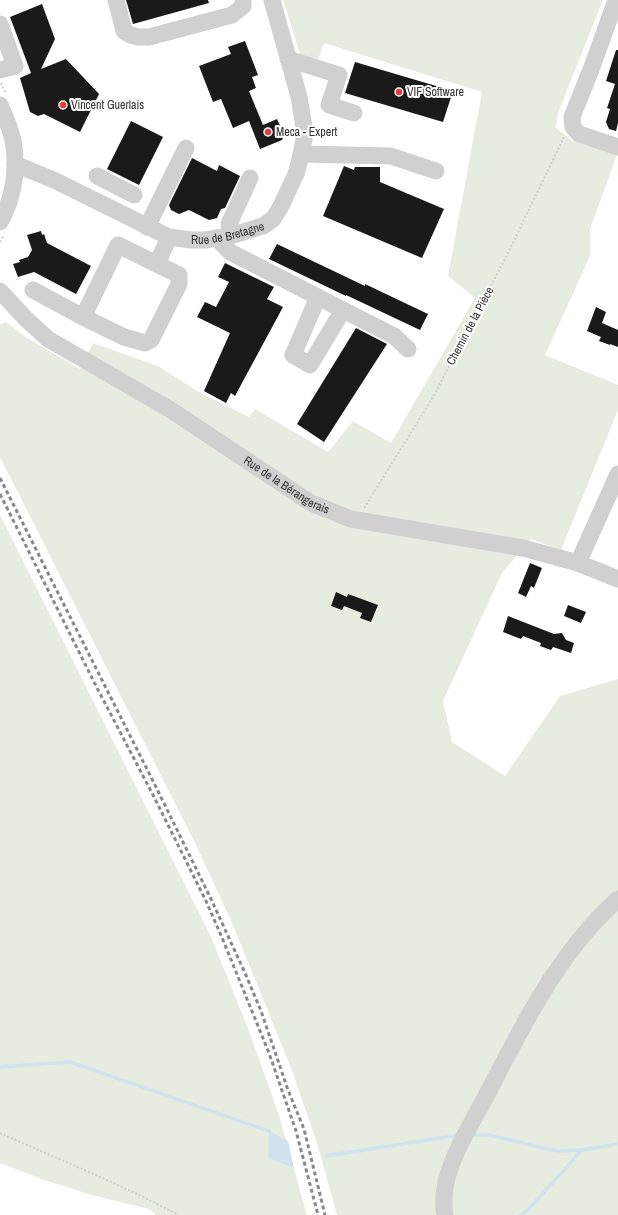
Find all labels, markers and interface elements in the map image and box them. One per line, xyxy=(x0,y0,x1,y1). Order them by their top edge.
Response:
place label: VIF Software xyxy=(407,84,464,100)
marker: VIF Software xyxy=(394,87,404,97)
place label: Vincent Guerlais xyxy=(71,97,144,113)
marker: Vincent Guerlais xyxy=(58,100,68,110)
place label: Meca - Expert xyxy=(276,124,338,140)
marker: Meca - Expert xyxy=(263,127,273,137)
street label: Rue de Bretagne xyxy=(191,218,266,248)
street label: Chemin de la Pièce xyxy=(443,284,497,368)
street label: Rue de la Bérangerais xyxy=(240,452,332,518)

